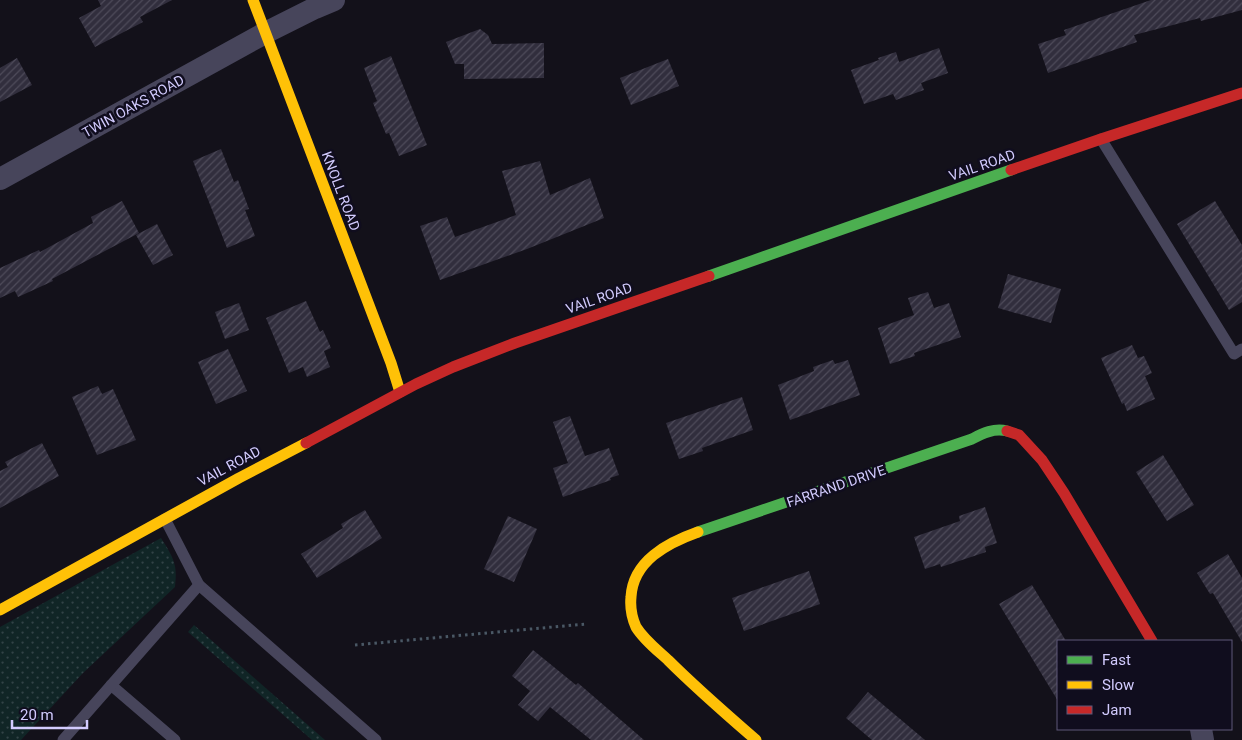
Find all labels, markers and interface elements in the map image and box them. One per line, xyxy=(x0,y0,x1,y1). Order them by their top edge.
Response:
street label: TWIN OAKS ROAD xyxy=(79,71,187,141)
street label: VAIL ROAD xyxy=(947,146,1017,184)
street label: KNOLL ROAD xyxy=(319,149,363,233)
street label: VAIL ROAD xyxy=(564,279,634,317)
street label: VAIL ROAD xyxy=(195,443,263,489)
street label: FARRAND DRIVE xyxy=(785,462,887,510)
legend xyxy=(1057,640,1232,730)
text: Fast xyxy=(1102,651,1131,669)
text: Slow xyxy=(1102,676,1134,694)
scale bar xyxy=(12,698,88,730)
text: Jam xyxy=(1102,701,1132,719)
text: 20 m xyxy=(20,706,54,724)

